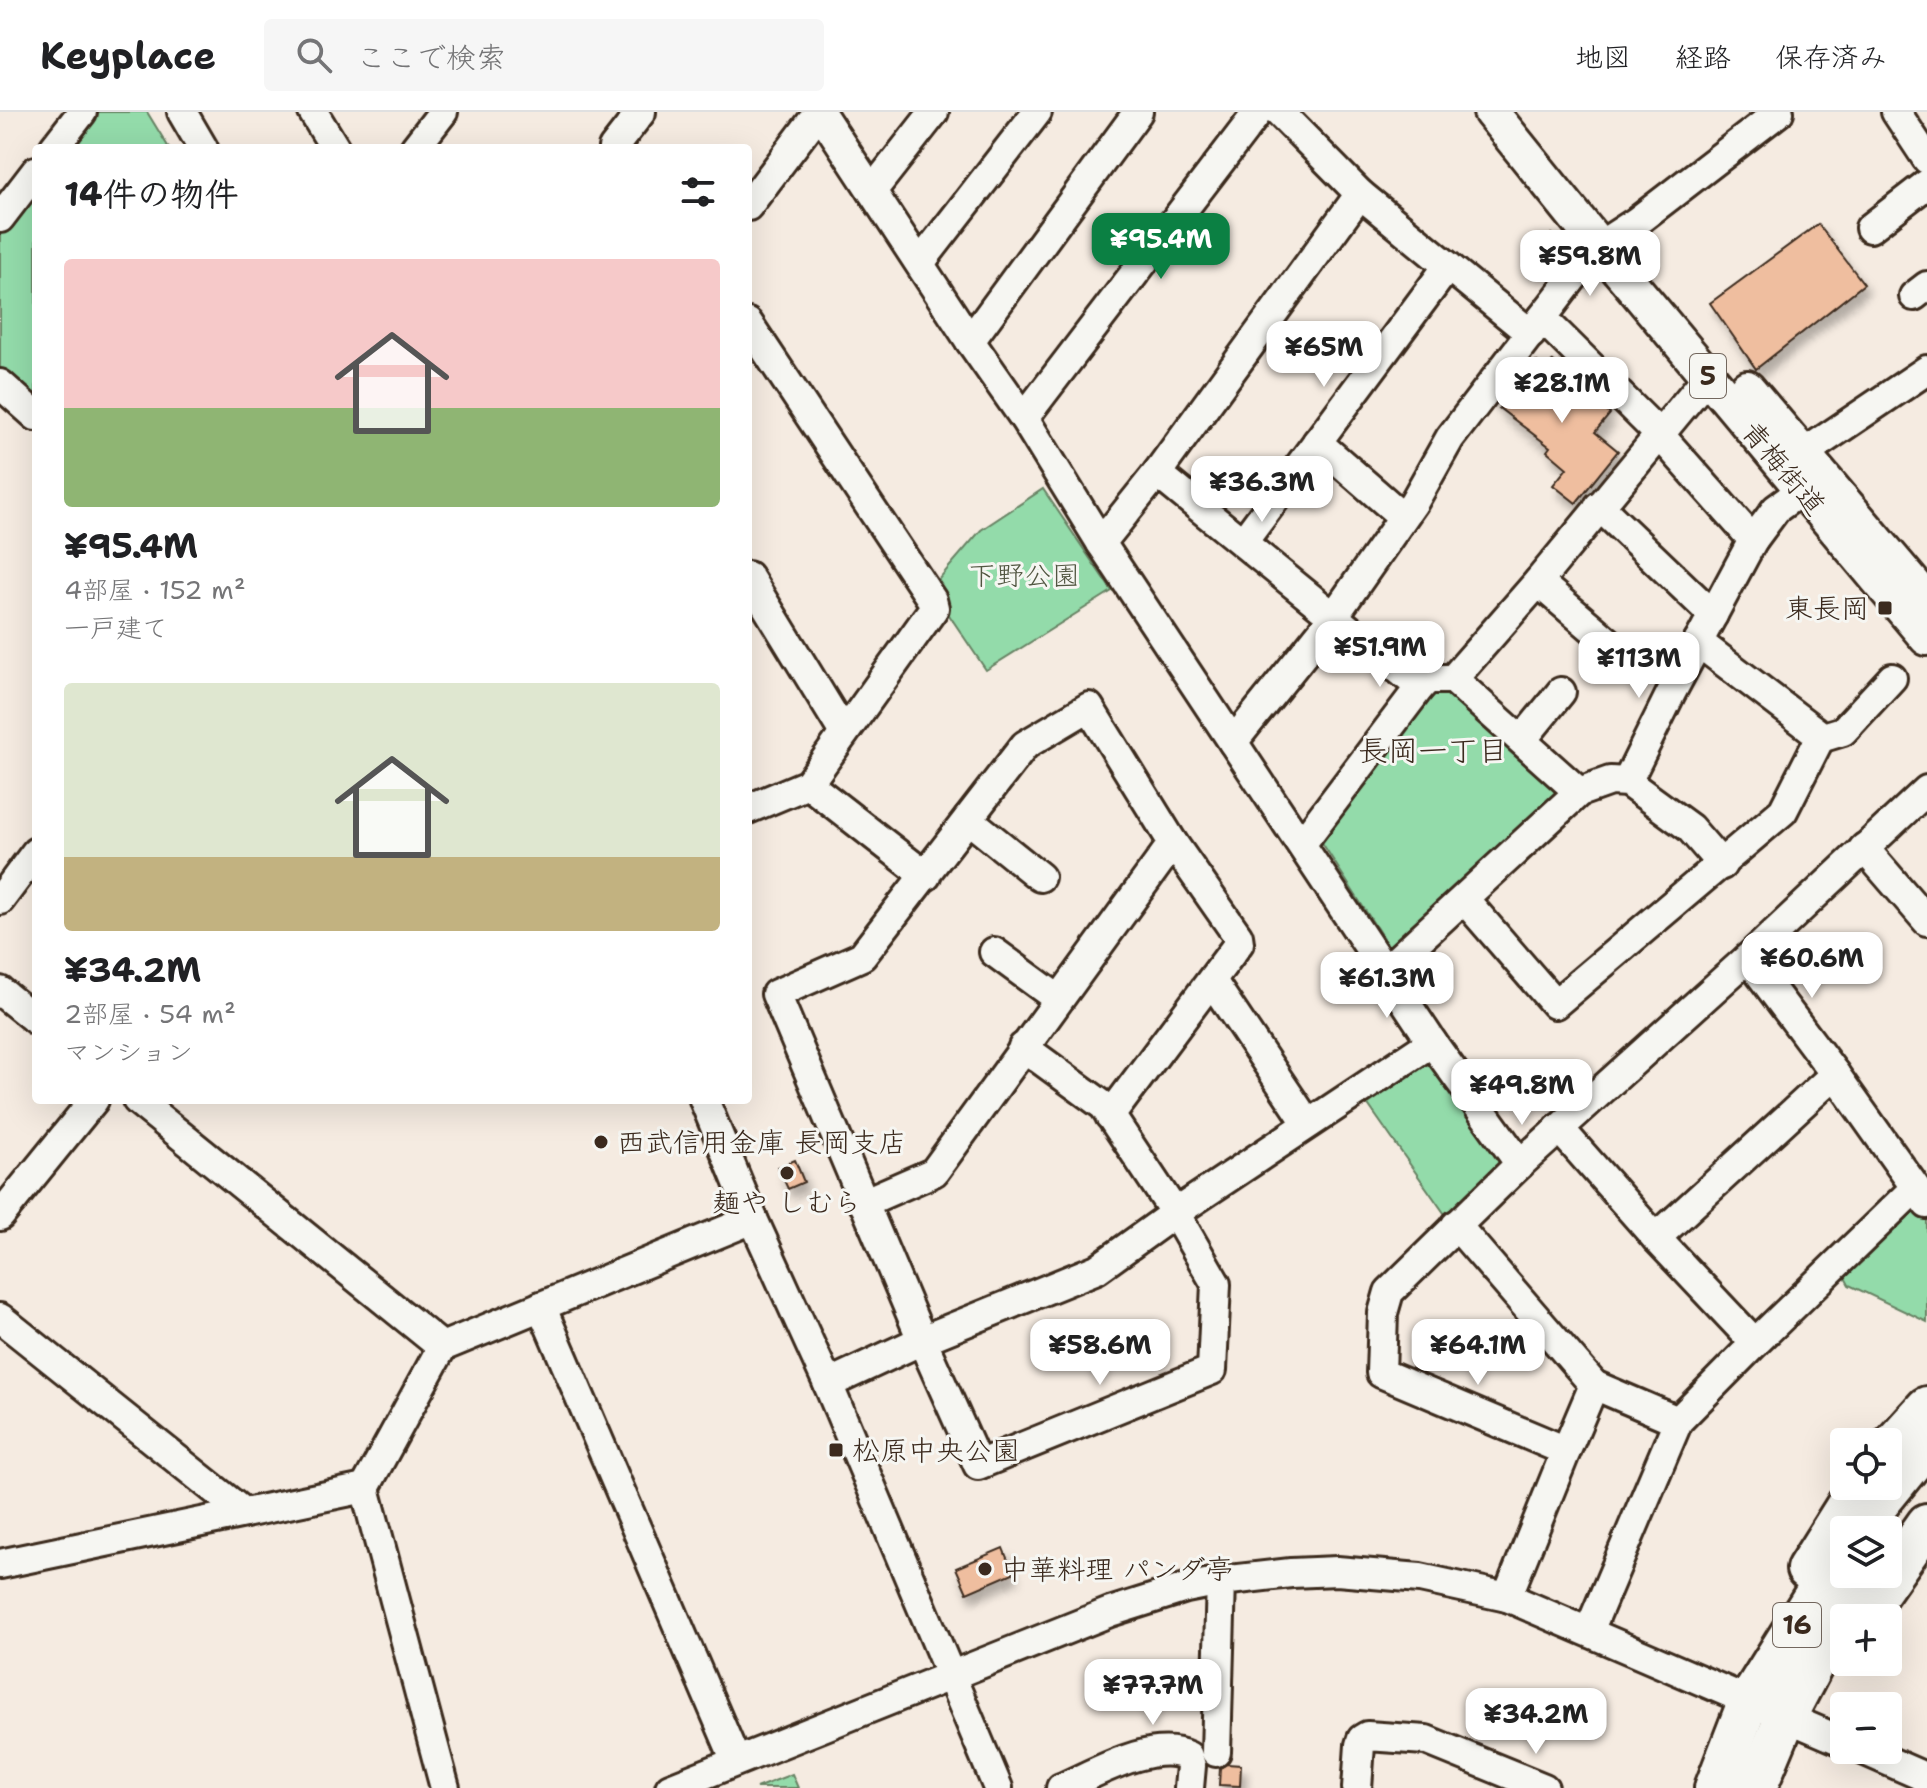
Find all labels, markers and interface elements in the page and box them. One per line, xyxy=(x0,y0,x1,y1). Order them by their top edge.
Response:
search box xyxy=(264,19,824,91)
text: Keyplace xyxy=(40,30,216,81)
icon: search xyxy=(292,33,336,77)
text: ここで検索 xyxy=(356,37,506,78)
text: 地図 xyxy=(1575,38,1631,76)
text: 経路 xyxy=(1675,38,1731,76)
text: 保存済み xyxy=(1775,38,1887,76)
icon: filters xyxy=(676,170,720,214)
text: 14件の物件 xyxy=(64,171,239,217)
pin: ¥95.4M xyxy=(1096,213,1226,281)
text: ¥95.4M xyxy=(1110,221,1212,256)
pin: ¥59.8M xyxy=(1525,230,1655,298)
text: ¥59.8M xyxy=(1538,238,1642,273)
icon: home xyxy=(320,311,464,455)
pin: ¥65M xyxy=(1277,321,1371,389)
text: ¥65M xyxy=(1284,329,1364,364)
road number: 5 xyxy=(1690,354,1726,398)
pin: ¥28.1M xyxy=(1497,357,1627,425)
text: ¥28.1M xyxy=(1513,365,1611,400)
street label: 青梅街道 xyxy=(1733,413,1835,523)
pin: ¥36.3M xyxy=(1197,456,1327,524)
text: ¥36.3M xyxy=(1209,464,1315,499)
text: ¥95.4M xyxy=(64,523,198,569)
park label: 下野公園 xyxy=(968,556,1080,594)
text: 4部屋 · 152 m² xyxy=(64,572,246,607)
place label: 東長岡 xyxy=(1785,589,1869,627)
marker: 東長岡 xyxy=(1876,599,1894,617)
text: 一戸建て xyxy=(64,610,168,645)
pin: ¥51.9M xyxy=(1315,621,1445,689)
text: ¥51.9M xyxy=(1333,629,1427,664)
pin: ¥113M xyxy=(1583,632,1695,700)
text: ¥113M xyxy=(1596,640,1682,675)
district label: 長岡一丁目 xyxy=(1358,730,1508,771)
icon: home xyxy=(320,735,464,879)
pin: ¥60.6M xyxy=(1747,932,1877,1000)
text: ¥60.6M xyxy=(1760,940,1864,975)
text: ¥34.2M xyxy=(64,947,201,993)
pin: ¥61.3M xyxy=(1322,952,1452,1020)
text: ¥61.3M xyxy=(1339,960,1435,995)
text: 2部屋 · 54 m² xyxy=(64,996,236,1031)
text: マンション xyxy=(64,1034,193,1069)
pin: ¥49.8M xyxy=(1457,1059,1587,1127)
text: ¥49.8M xyxy=(1469,1067,1575,1102)
place label: 西武信用金庫 長岡支店 xyxy=(617,1123,907,1161)
marker: 西武信用金庫 長岡支店 xyxy=(592,1133,610,1151)
marker: 麺や しむら xyxy=(778,1164,796,1182)
place label: 麺や しむら xyxy=(712,1183,862,1221)
pin: ¥58.6M xyxy=(1035,1319,1165,1387)
pin: ¥64.1M xyxy=(1413,1319,1543,1387)
text: ¥58.6M xyxy=(1048,1327,1152,1362)
text: ¥64.1M xyxy=(1430,1327,1526,1362)
map controls xyxy=(1830,1428,1902,1764)
button: locate xyxy=(1830,1428,1902,1500)
place label: 松原中央公園 xyxy=(852,1431,1020,1469)
marker: 松原中央公園 xyxy=(827,1441,845,1459)
button: layers xyxy=(1830,1516,1902,1588)
place label: 中華料理 パンダ亭 xyxy=(1001,1550,1233,1588)
marker: 中華料理 パンダ亭 xyxy=(976,1560,994,1578)
road number: 16 xyxy=(1773,1603,1821,1647)
button: + xyxy=(1830,1604,1902,1676)
pin: ¥77.7M xyxy=(1088,1659,1218,1727)
text: ¥77.7M xyxy=(1102,1667,1204,1702)
pin: ¥34.2M xyxy=(1471,1688,1601,1756)
button: − xyxy=(1830,1692,1902,1764)
text: ¥34.2M xyxy=(1484,1696,1588,1731)

